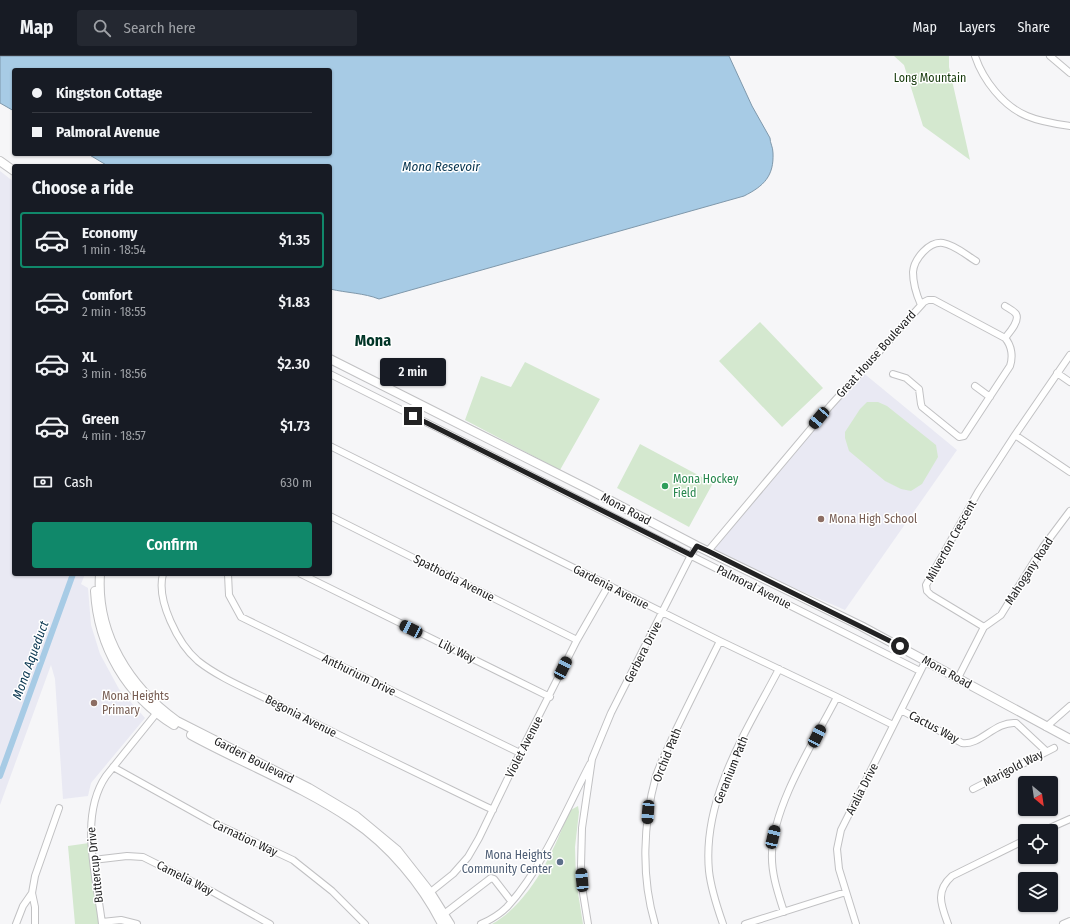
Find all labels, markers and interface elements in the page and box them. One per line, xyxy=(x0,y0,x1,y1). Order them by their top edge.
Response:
search box xyxy=(77,10,357,46)
text: Map xyxy=(20,16,53,39)
icon: search xyxy=(91,17,113,39)
text: Search here xyxy=(123,19,196,37)
text: Map xyxy=(913,19,937,36)
text: Layers xyxy=(959,19,995,36)
text: Share xyxy=(1017,19,1050,36)
park label: Long Mountain xyxy=(894,71,966,85)
text: Kingston Cottage xyxy=(56,84,162,102)
text: Palmoral Avenue xyxy=(56,123,160,141)
water label: Mona Resevoir xyxy=(402,159,480,174)
text: Choose a ride xyxy=(32,177,134,199)
icon: car xyxy=(34,222,70,258)
text: Economy xyxy=(82,224,137,242)
text: $1.35 xyxy=(279,231,310,249)
text: 1 min · 18:54 xyxy=(82,242,146,257)
icon: car xyxy=(34,284,70,320)
text: Comfort xyxy=(82,286,133,304)
text: $1.83 xyxy=(279,293,310,311)
text: 2 min · 18:55 xyxy=(82,304,146,319)
street label: Great House Boulevard xyxy=(833,308,919,400)
district label: Mona xyxy=(355,331,391,350)
icon: car xyxy=(34,346,70,382)
text: XL xyxy=(82,348,97,366)
text: $2.30 xyxy=(277,355,310,373)
callout: 2 min xyxy=(380,358,446,386)
text: 2 min xyxy=(399,364,427,379)
text: 3 min · 18:56 xyxy=(82,366,147,381)
car xyxy=(807,405,831,431)
route end xyxy=(404,407,422,425)
icon: car xyxy=(34,408,70,444)
text: Green xyxy=(82,410,119,428)
text: $1.73 xyxy=(280,417,310,435)
text: 4 min · 18:57 xyxy=(82,428,146,443)
icon: cash xyxy=(32,471,54,493)
place label: Mona Hockey Field xyxy=(673,472,739,500)
text: Cash xyxy=(64,473,93,491)
text: 630 m xyxy=(280,475,312,490)
marker: Mona Hockey Field xyxy=(660,481,670,491)
street label: Mona Road xyxy=(599,490,653,528)
street label: Milverton Crescent xyxy=(923,498,979,584)
place label: Mona High School xyxy=(829,512,917,526)
marker: Mona High School xyxy=(816,514,826,524)
button: Confirm xyxy=(32,522,312,568)
street label: Mahogany Road xyxy=(1002,535,1056,607)
street label: Spathodia Avenue xyxy=(411,552,497,604)
street label: Gardenia Avenue xyxy=(571,562,651,612)
street label: Palmoral Avenue xyxy=(714,562,794,612)
water label: Mona Aqueduct xyxy=(9,618,52,701)
car xyxy=(398,618,424,640)
street label: Gerbera Drive xyxy=(622,619,665,685)
street label: Lily Way xyxy=(436,636,478,666)
route start xyxy=(891,637,909,655)
street label: Anthurium Drive xyxy=(320,651,398,699)
street label: Mona Road xyxy=(920,653,974,691)
car xyxy=(552,655,574,681)
place label: Mona Heights Primary xyxy=(102,689,169,717)
street label: Begonia Avenue xyxy=(263,692,339,740)
marker: Mona Heights Primary xyxy=(89,698,99,708)
street label: Cactus Way xyxy=(907,708,962,746)
street label: Violet Avenue xyxy=(502,714,546,780)
car xyxy=(806,723,828,749)
street label: Orchid Path xyxy=(650,726,684,784)
street label: Garden Boulevard xyxy=(212,734,296,786)
street label: Geranium Path xyxy=(711,734,751,806)
street label: Marigold Way xyxy=(981,747,1046,789)
street label: Aralia Drive xyxy=(843,761,881,817)
north arrow xyxy=(1018,776,1058,816)
map controls xyxy=(1018,776,1058,912)
car xyxy=(641,800,655,824)
street label: Carnation Way xyxy=(210,817,280,859)
car xyxy=(764,824,782,850)
button: locate xyxy=(1018,824,1058,864)
street label: Buttercup Drive xyxy=(84,826,106,904)
place label: Mona Heights Community Center xyxy=(462,848,553,876)
marker: Mona Heights Community Center xyxy=(555,857,565,867)
street label: Camelia Way xyxy=(154,858,216,899)
car xyxy=(575,868,589,892)
button: layers xyxy=(1018,872,1058,912)

